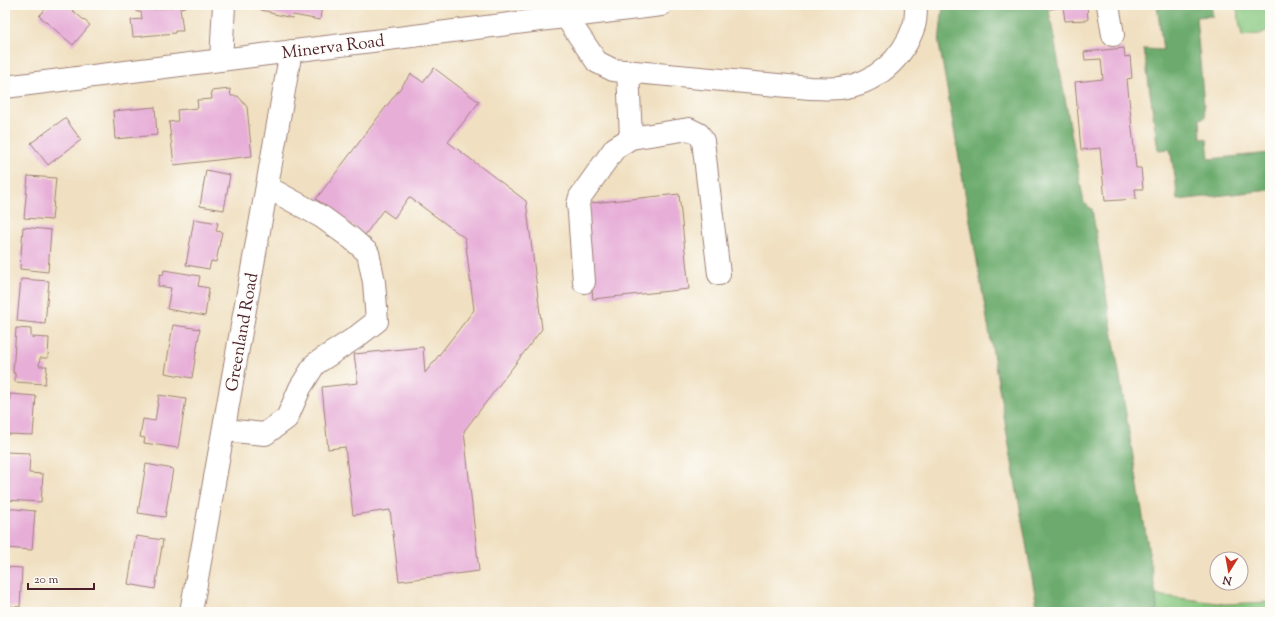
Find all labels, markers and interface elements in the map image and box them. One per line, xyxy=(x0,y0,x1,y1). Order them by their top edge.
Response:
street label: Minerva Road xyxy=(281,30,386,66)
street label: Greenland Road xyxy=(221,271,265,394)
north arrow xyxy=(1209,551,1249,591)
scale bar xyxy=(28,565,94,591)
text: 20 m xyxy=(34,571,59,589)
text: N xyxy=(1221,571,1234,589)

